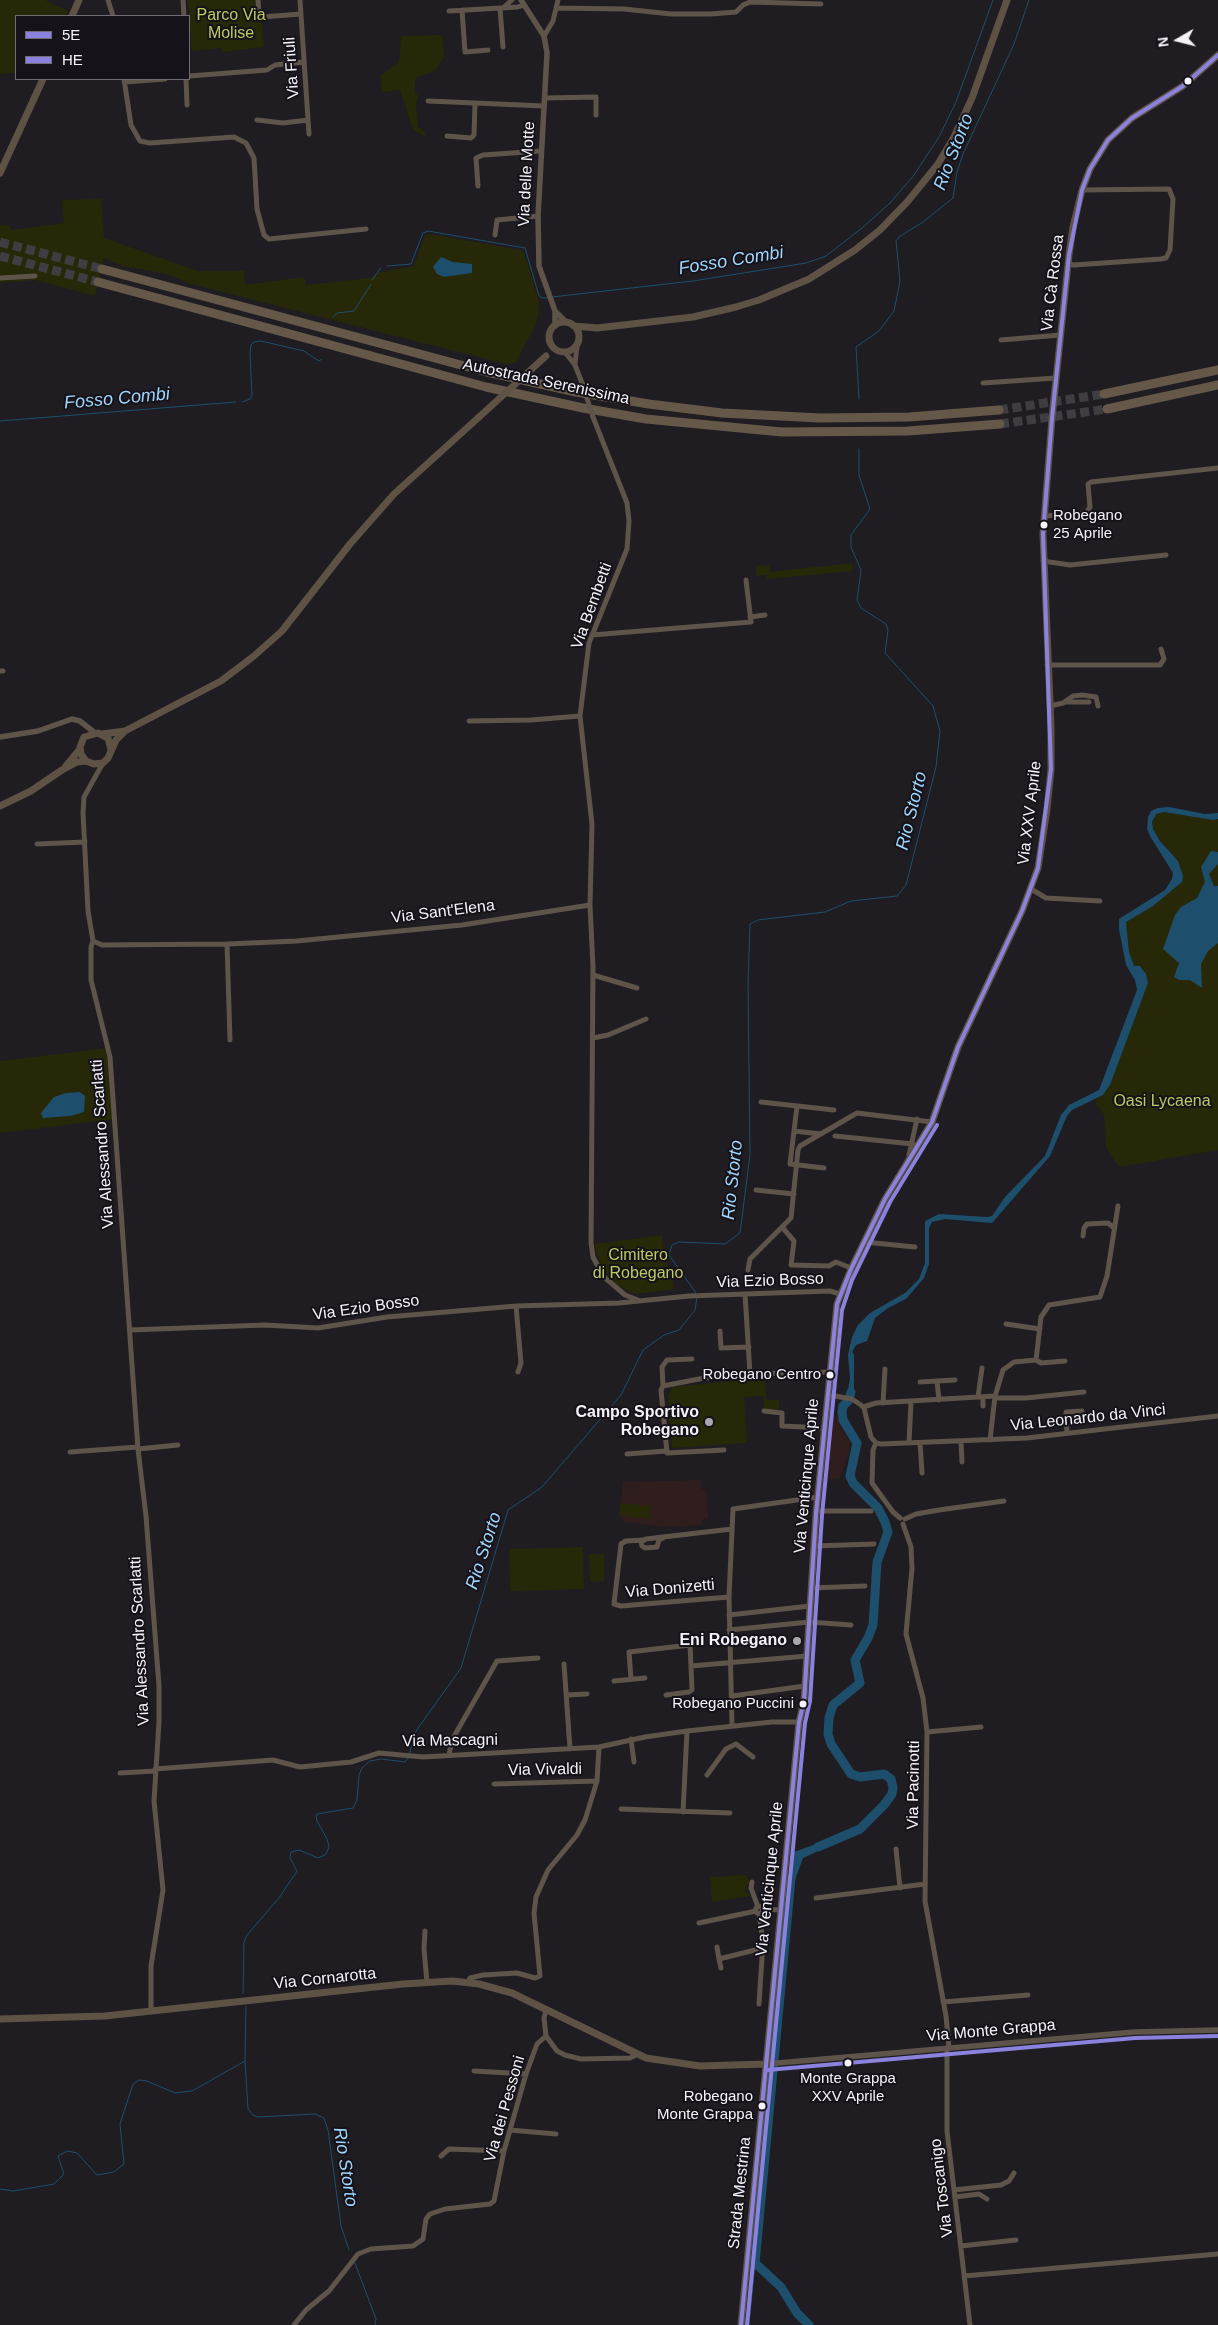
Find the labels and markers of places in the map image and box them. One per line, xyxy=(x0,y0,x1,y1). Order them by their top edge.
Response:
unlabelled marker xyxy=(1183,76,1193,86)
place label: Robegano 25 Aprile xyxy=(1053,507,1122,542)
marker: Robegano 25 Aprile xyxy=(1039,520,1049,530)
place label: Robegano Centro xyxy=(703,1366,821,1384)
marker: Robegano Centro xyxy=(825,1370,835,1380)
place label: Campo Sportivo Robegano xyxy=(575,1403,699,1441)
marker: Campo Sportivo Robegano xyxy=(703,1416,715,1428)
place label: Eni Robegano xyxy=(679,1631,787,1651)
marker: Eni Robegano xyxy=(791,1635,803,1647)
place label: Robegano Puccini xyxy=(672,1695,794,1713)
marker: Robegano Puccini xyxy=(798,1699,808,1709)
marker: Monte Grappa XXV Aprile xyxy=(843,2058,853,2068)
place label: Monte Grappa XXV Aprile xyxy=(800,2070,896,2105)
place label: Robegano Monte Grappa xyxy=(657,2088,753,2123)
marker: Robegano Monte Grappa xyxy=(757,2101,767,2111)

